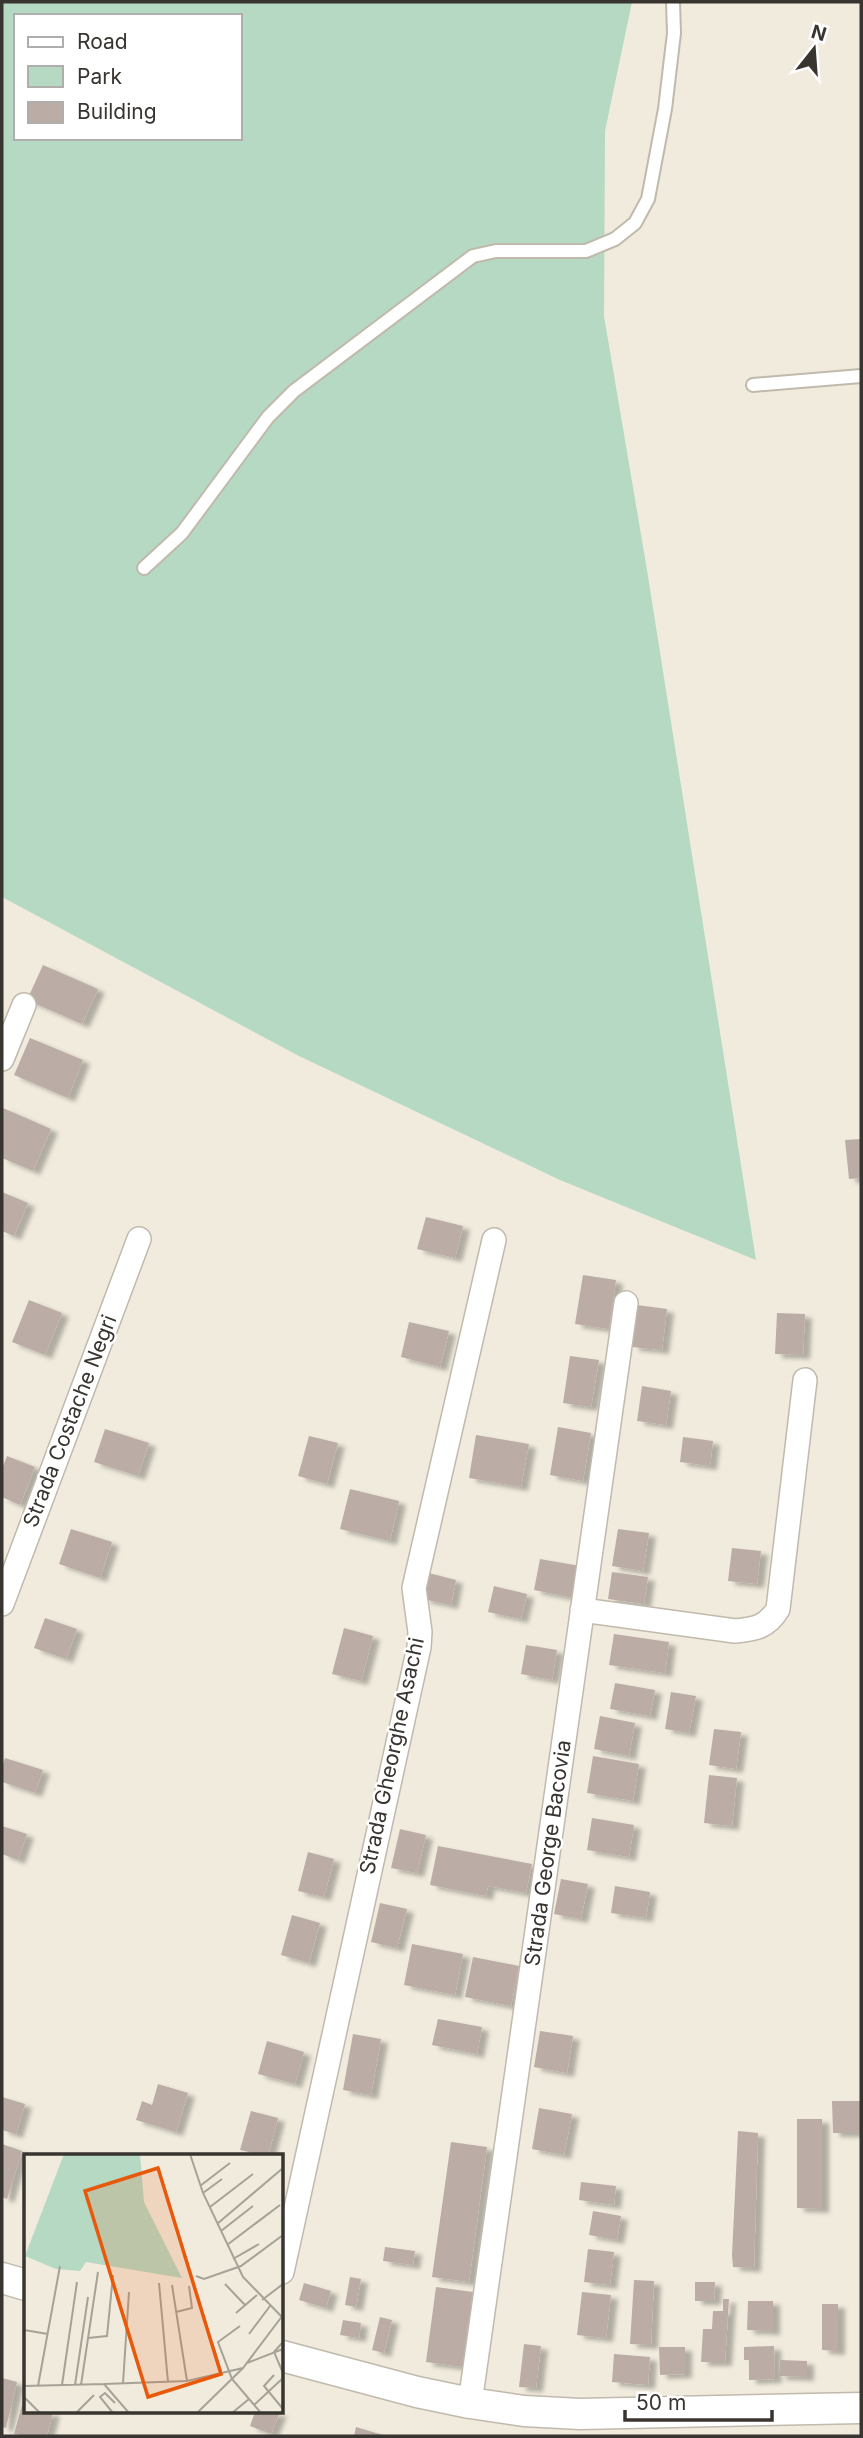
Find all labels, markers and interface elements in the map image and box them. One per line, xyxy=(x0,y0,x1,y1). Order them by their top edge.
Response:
legend xyxy=(14,14,242,140)
north arrow xyxy=(779,14,849,84)
text: N xyxy=(809,20,829,46)
text: Road xyxy=(77,29,128,54)
text: Park xyxy=(77,64,122,89)
text: Building xyxy=(77,99,157,124)
street label: Strada Costache Negri xyxy=(18,1311,122,1530)
street label: Strada Gheorghe Asachi xyxy=(354,1635,429,1877)
street label: Strada George Bacovia xyxy=(519,1738,576,1968)
inset map xyxy=(24,2154,284,2414)
scale bar xyxy=(625,2378,772,2422)
text: 50 m xyxy=(636,2390,686,2415)

